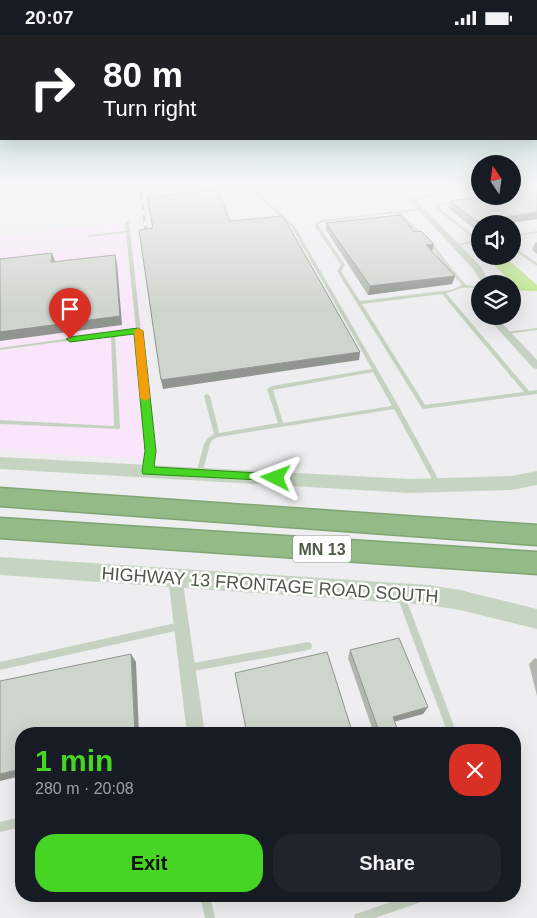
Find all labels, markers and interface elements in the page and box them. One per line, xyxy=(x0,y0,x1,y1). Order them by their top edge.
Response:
text: 20:07 xyxy=(25,7,74,28)
icon: right xyxy=(20,55,85,120)
text: 80 m xyxy=(103,55,183,94)
text: Turn right xyxy=(103,96,196,121)
north arrow xyxy=(471,155,521,205)
map controls xyxy=(471,155,521,325)
button: sound xyxy=(471,215,521,265)
button: layers xyxy=(471,275,521,325)
pin xyxy=(49,288,91,339)
icon: arrive xyxy=(56,295,84,323)
position arrow xyxy=(249,451,301,503)
road number: MN 13 xyxy=(293,535,351,563)
street label: HIGHWAY 13 FRONTAGE ROAD SOUTH xyxy=(101,563,439,607)
text: 1 min xyxy=(35,744,113,777)
button: close xyxy=(449,744,501,796)
text: 280 m · 20:08 xyxy=(35,780,134,797)
button: Exit xyxy=(35,834,263,892)
button: Share xyxy=(273,834,501,892)

